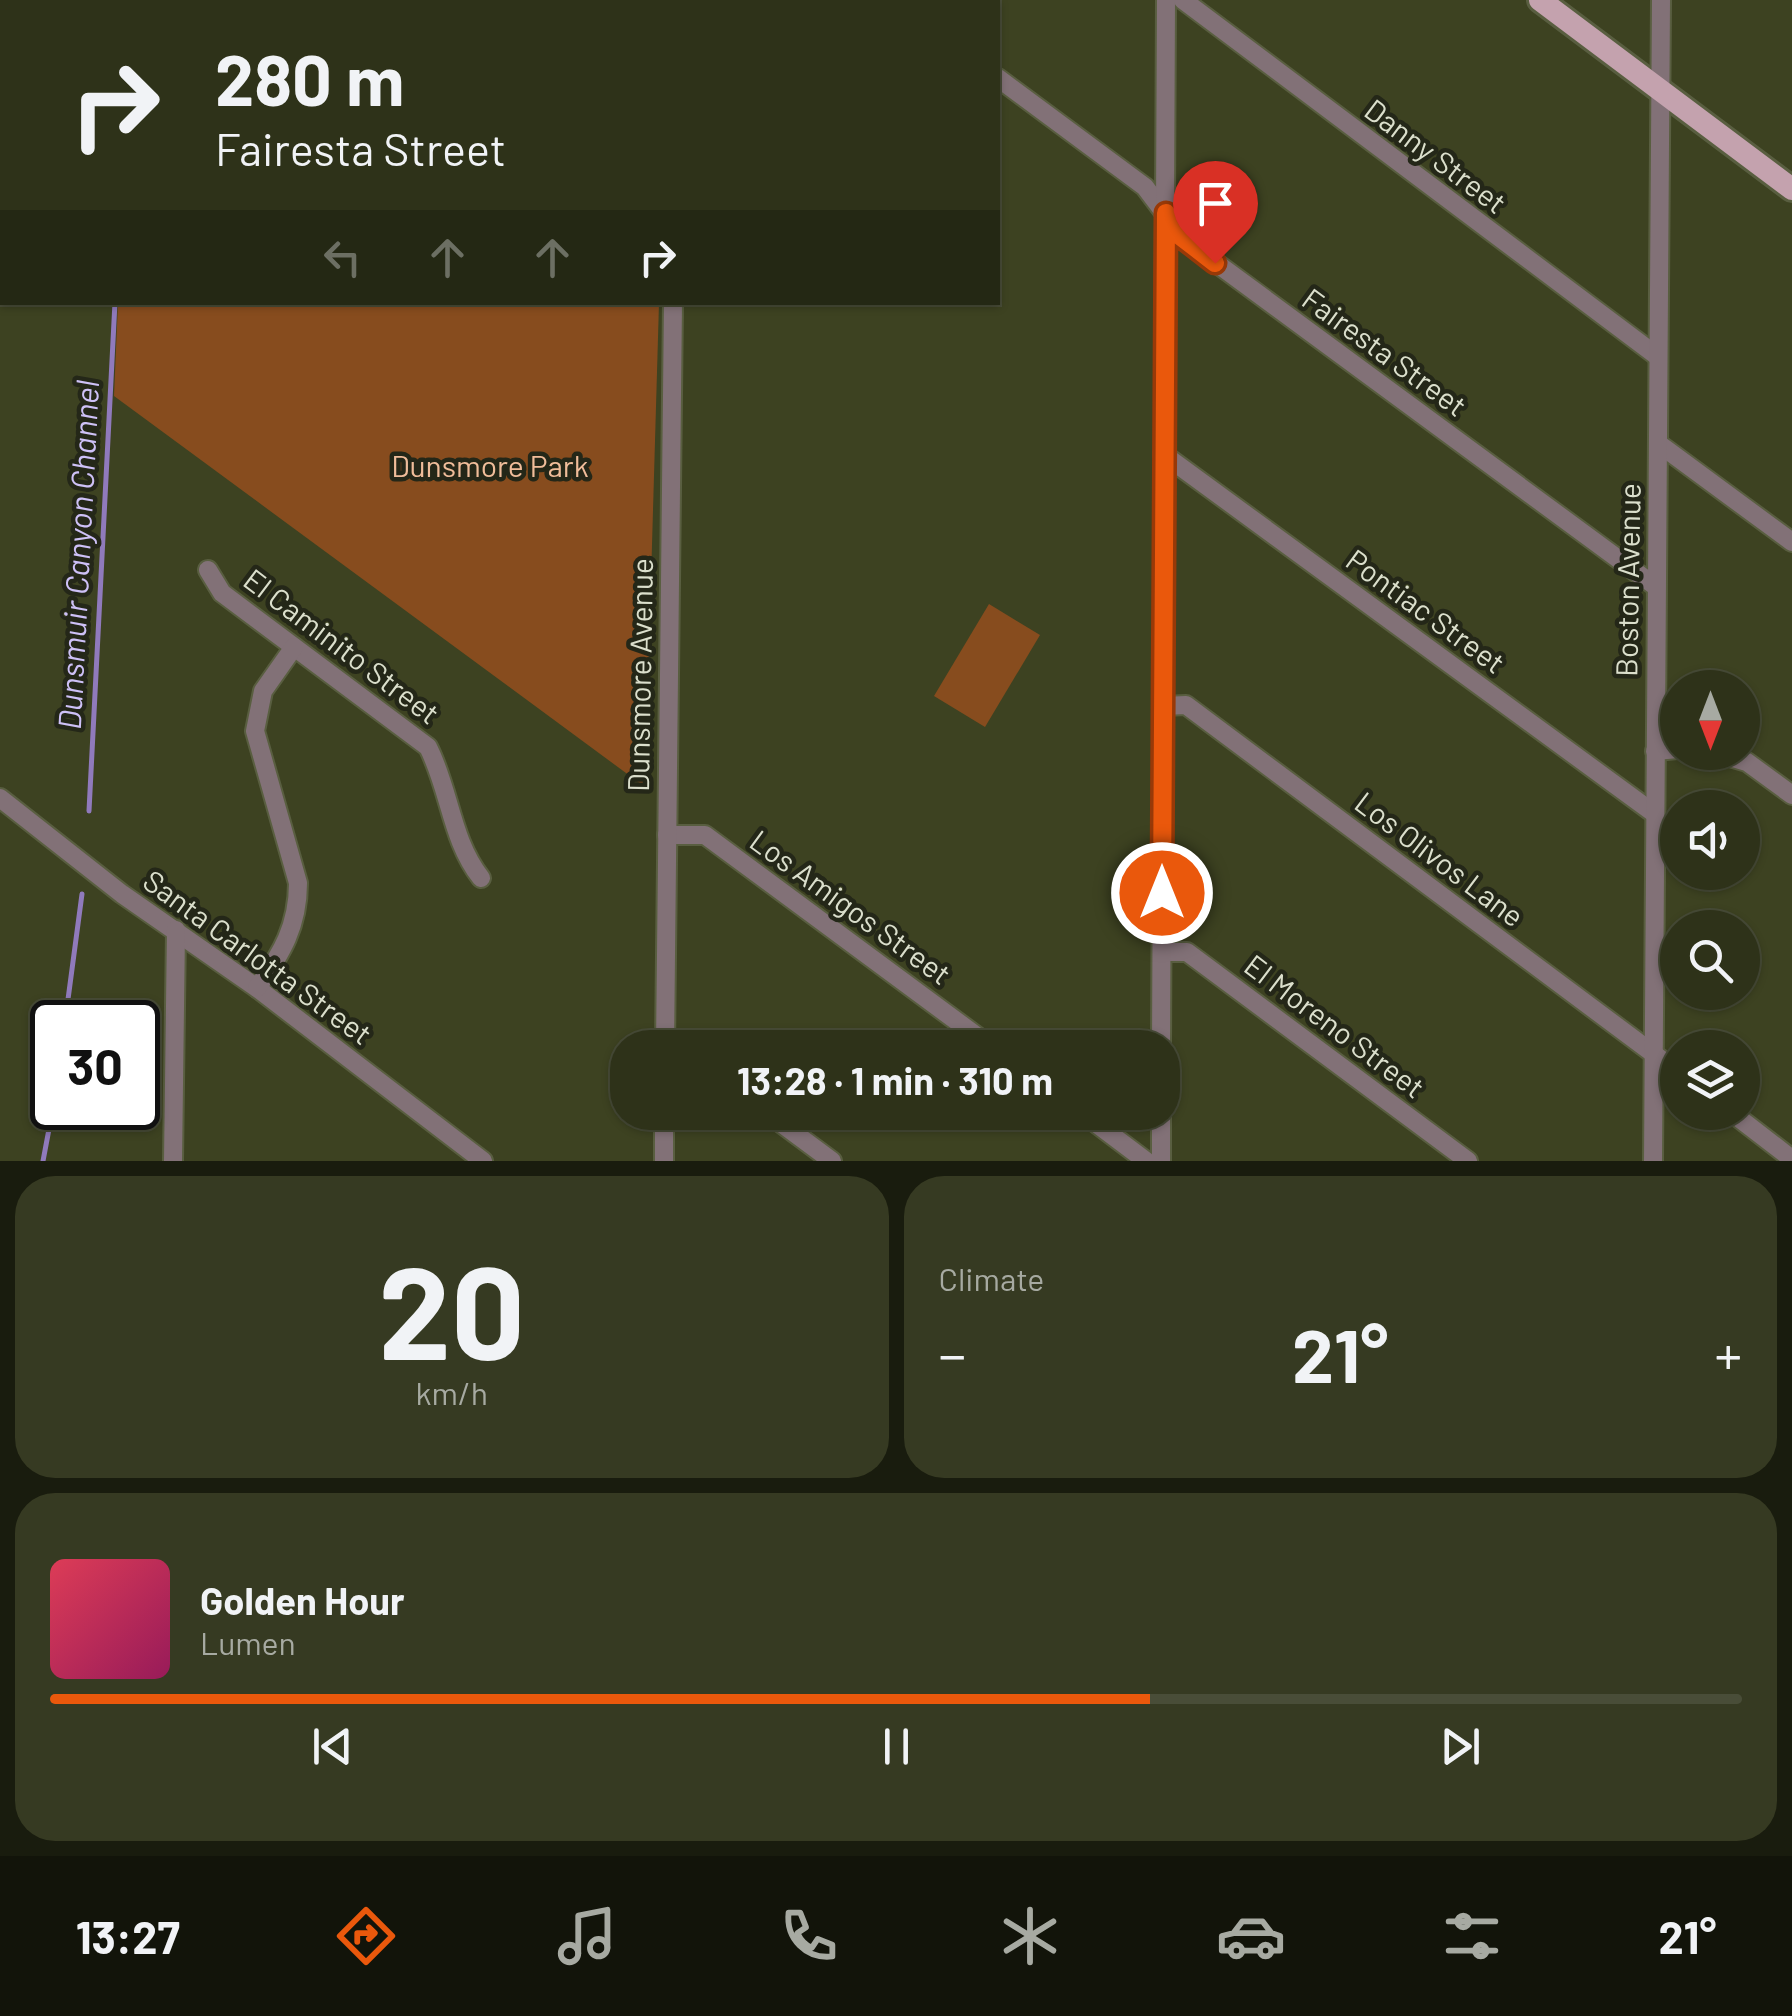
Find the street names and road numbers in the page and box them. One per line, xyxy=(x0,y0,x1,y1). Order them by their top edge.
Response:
street label: Danny Street xyxy=(1358,91,1514,220)
street label: Fairesta Street xyxy=(1296,280,1474,423)
street label: Boston Avenue xyxy=(1607,483,1647,677)
street label: Pontiac Street xyxy=(1340,541,1512,680)
street label: Dunsmore Avenue xyxy=(619,558,659,792)
street label: El Caminito Street xyxy=(237,560,447,731)
street label: Los Olivos Lane xyxy=(1349,783,1532,934)
street label: Los Amigos Street xyxy=(744,822,959,991)
street label: Santa Carlotta Street xyxy=(137,861,379,1051)
street label: El Moreno Street xyxy=(1238,946,1432,1105)

